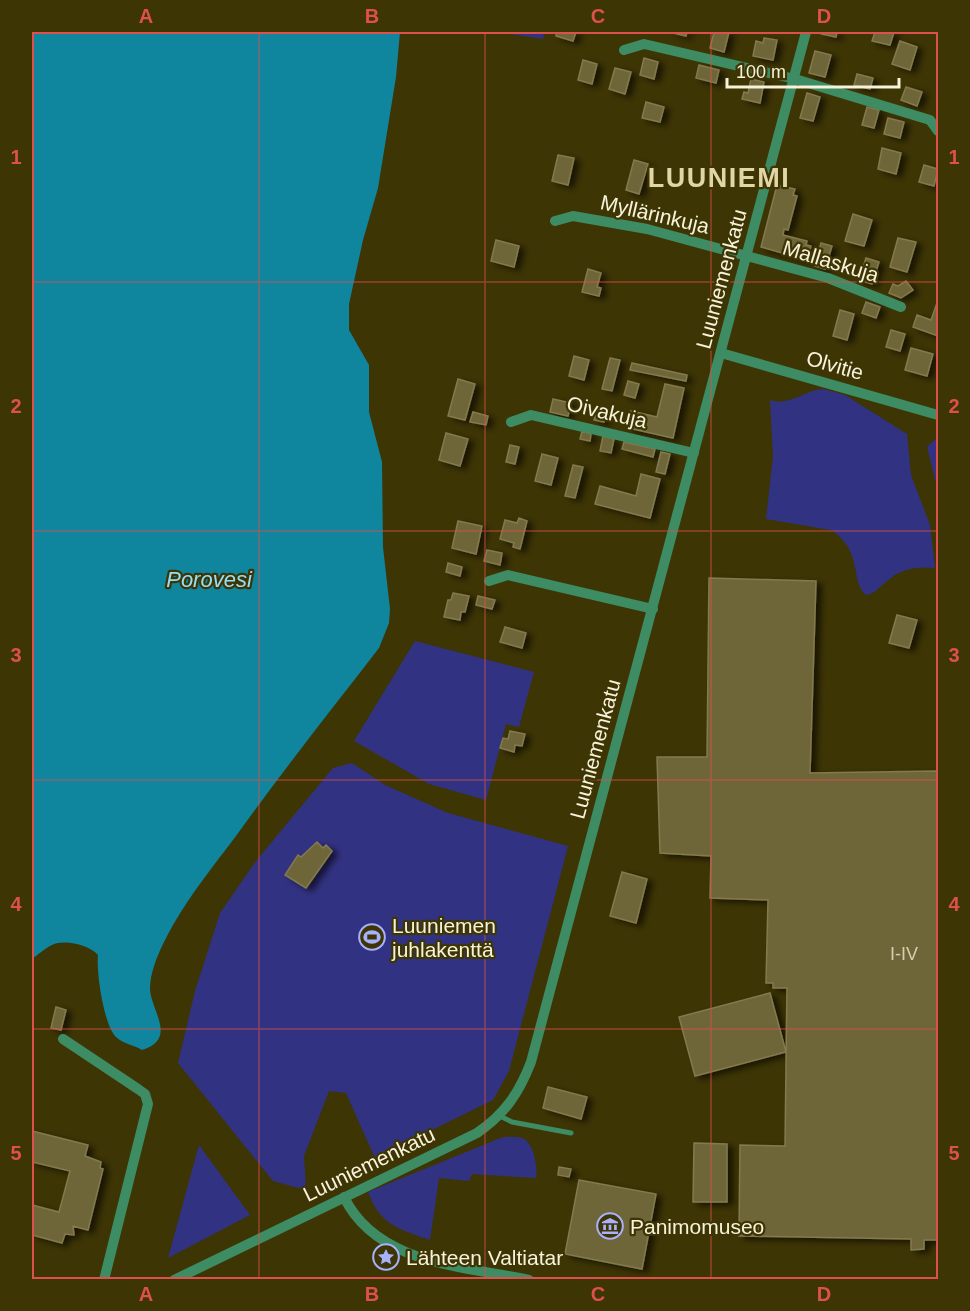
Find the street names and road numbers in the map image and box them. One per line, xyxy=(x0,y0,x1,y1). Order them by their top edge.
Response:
street label: Myllärinkuja xyxy=(598,190,712,238)
street label: Luuniemenkatu xyxy=(691,207,751,351)
street label: Mallaskuja xyxy=(780,235,882,287)
street label: Olvitie xyxy=(804,346,866,384)
street label: Oivakuja xyxy=(565,392,650,432)
street label: Luuniemenkatu xyxy=(565,677,625,821)
street label: Luuniemenkatu xyxy=(299,1122,439,1206)

